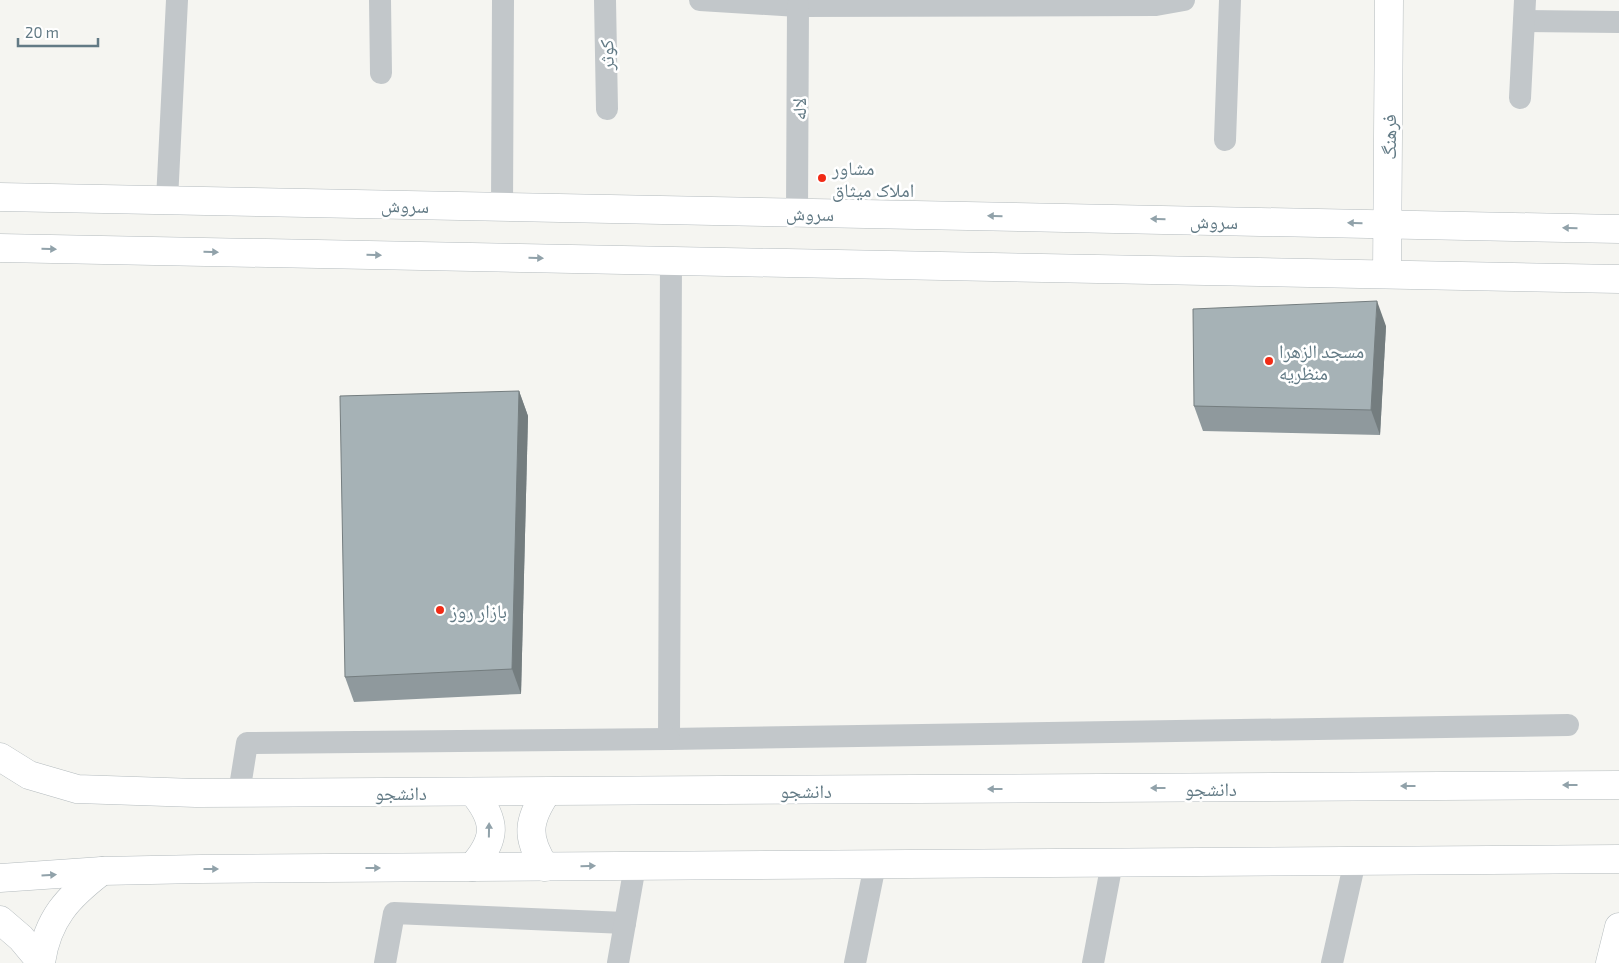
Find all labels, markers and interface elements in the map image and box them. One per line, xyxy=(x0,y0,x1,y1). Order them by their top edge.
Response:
scale bar xyxy=(18,15,98,47)
text: 20 m xyxy=(25,23,59,41)
street label: کوثر xyxy=(594,39,619,72)
street label: لاله xyxy=(787,98,810,120)
street label: فرهنگ xyxy=(1377,114,1401,160)
place label: مشاور املاک میثاق xyxy=(831,156,914,202)
marker: مشاور املاک میثاق xyxy=(816,172,828,184)
street label: سروش xyxy=(381,193,429,218)
street label: سروش xyxy=(786,201,834,226)
street label: سروش xyxy=(1190,209,1238,234)
one-way arrow xyxy=(987,212,1003,220)
one-way arrow xyxy=(1150,215,1166,223)
one-way arrow xyxy=(1347,219,1363,227)
one-way arrow xyxy=(1562,223,1578,231)
one-way arrow xyxy=(41,246,57,254)
one-way arrow xyxy=(203,249,219,257)
one-way arrow xyxy=(366,252,382,260)
one-way arrow xyxy=(528,254,544,262)
place label: مسجد الزهرا منظریه xyxy=(1279,339,1364,385)
marker: مسجد الزهرا منظریه xyxy=(1263,355,1275,367)
place label: بازار روز xyxy=(449,599,507,623)
marker: بازار روز xyxy=(434,604,446,616)
street label: دانشجو xyxy=(1185,777,1237,801)
street label: دانشجو xyxy=(780,779,832,803)
street label: دانشجو xyxy=(375,781,427,805)
one-way arrow xyxy=(1562,781,1578,789)
one-way arrow xyxy=(1400,782,1416,790)
one-way arrow xyxy=(1150,784,1166,792)
one-way arrow xyxy=(987,785,1003,793)
one-way arrow xyxy=(485,821,493,837)
one-way arrow xyxy=(581,862,597,870)
one-way arrow xyxy=(366,864,382,872)
one-way arrow xyxy=(203,865,219,873)
one-way arrow xyxy=(41,871,57,879)

